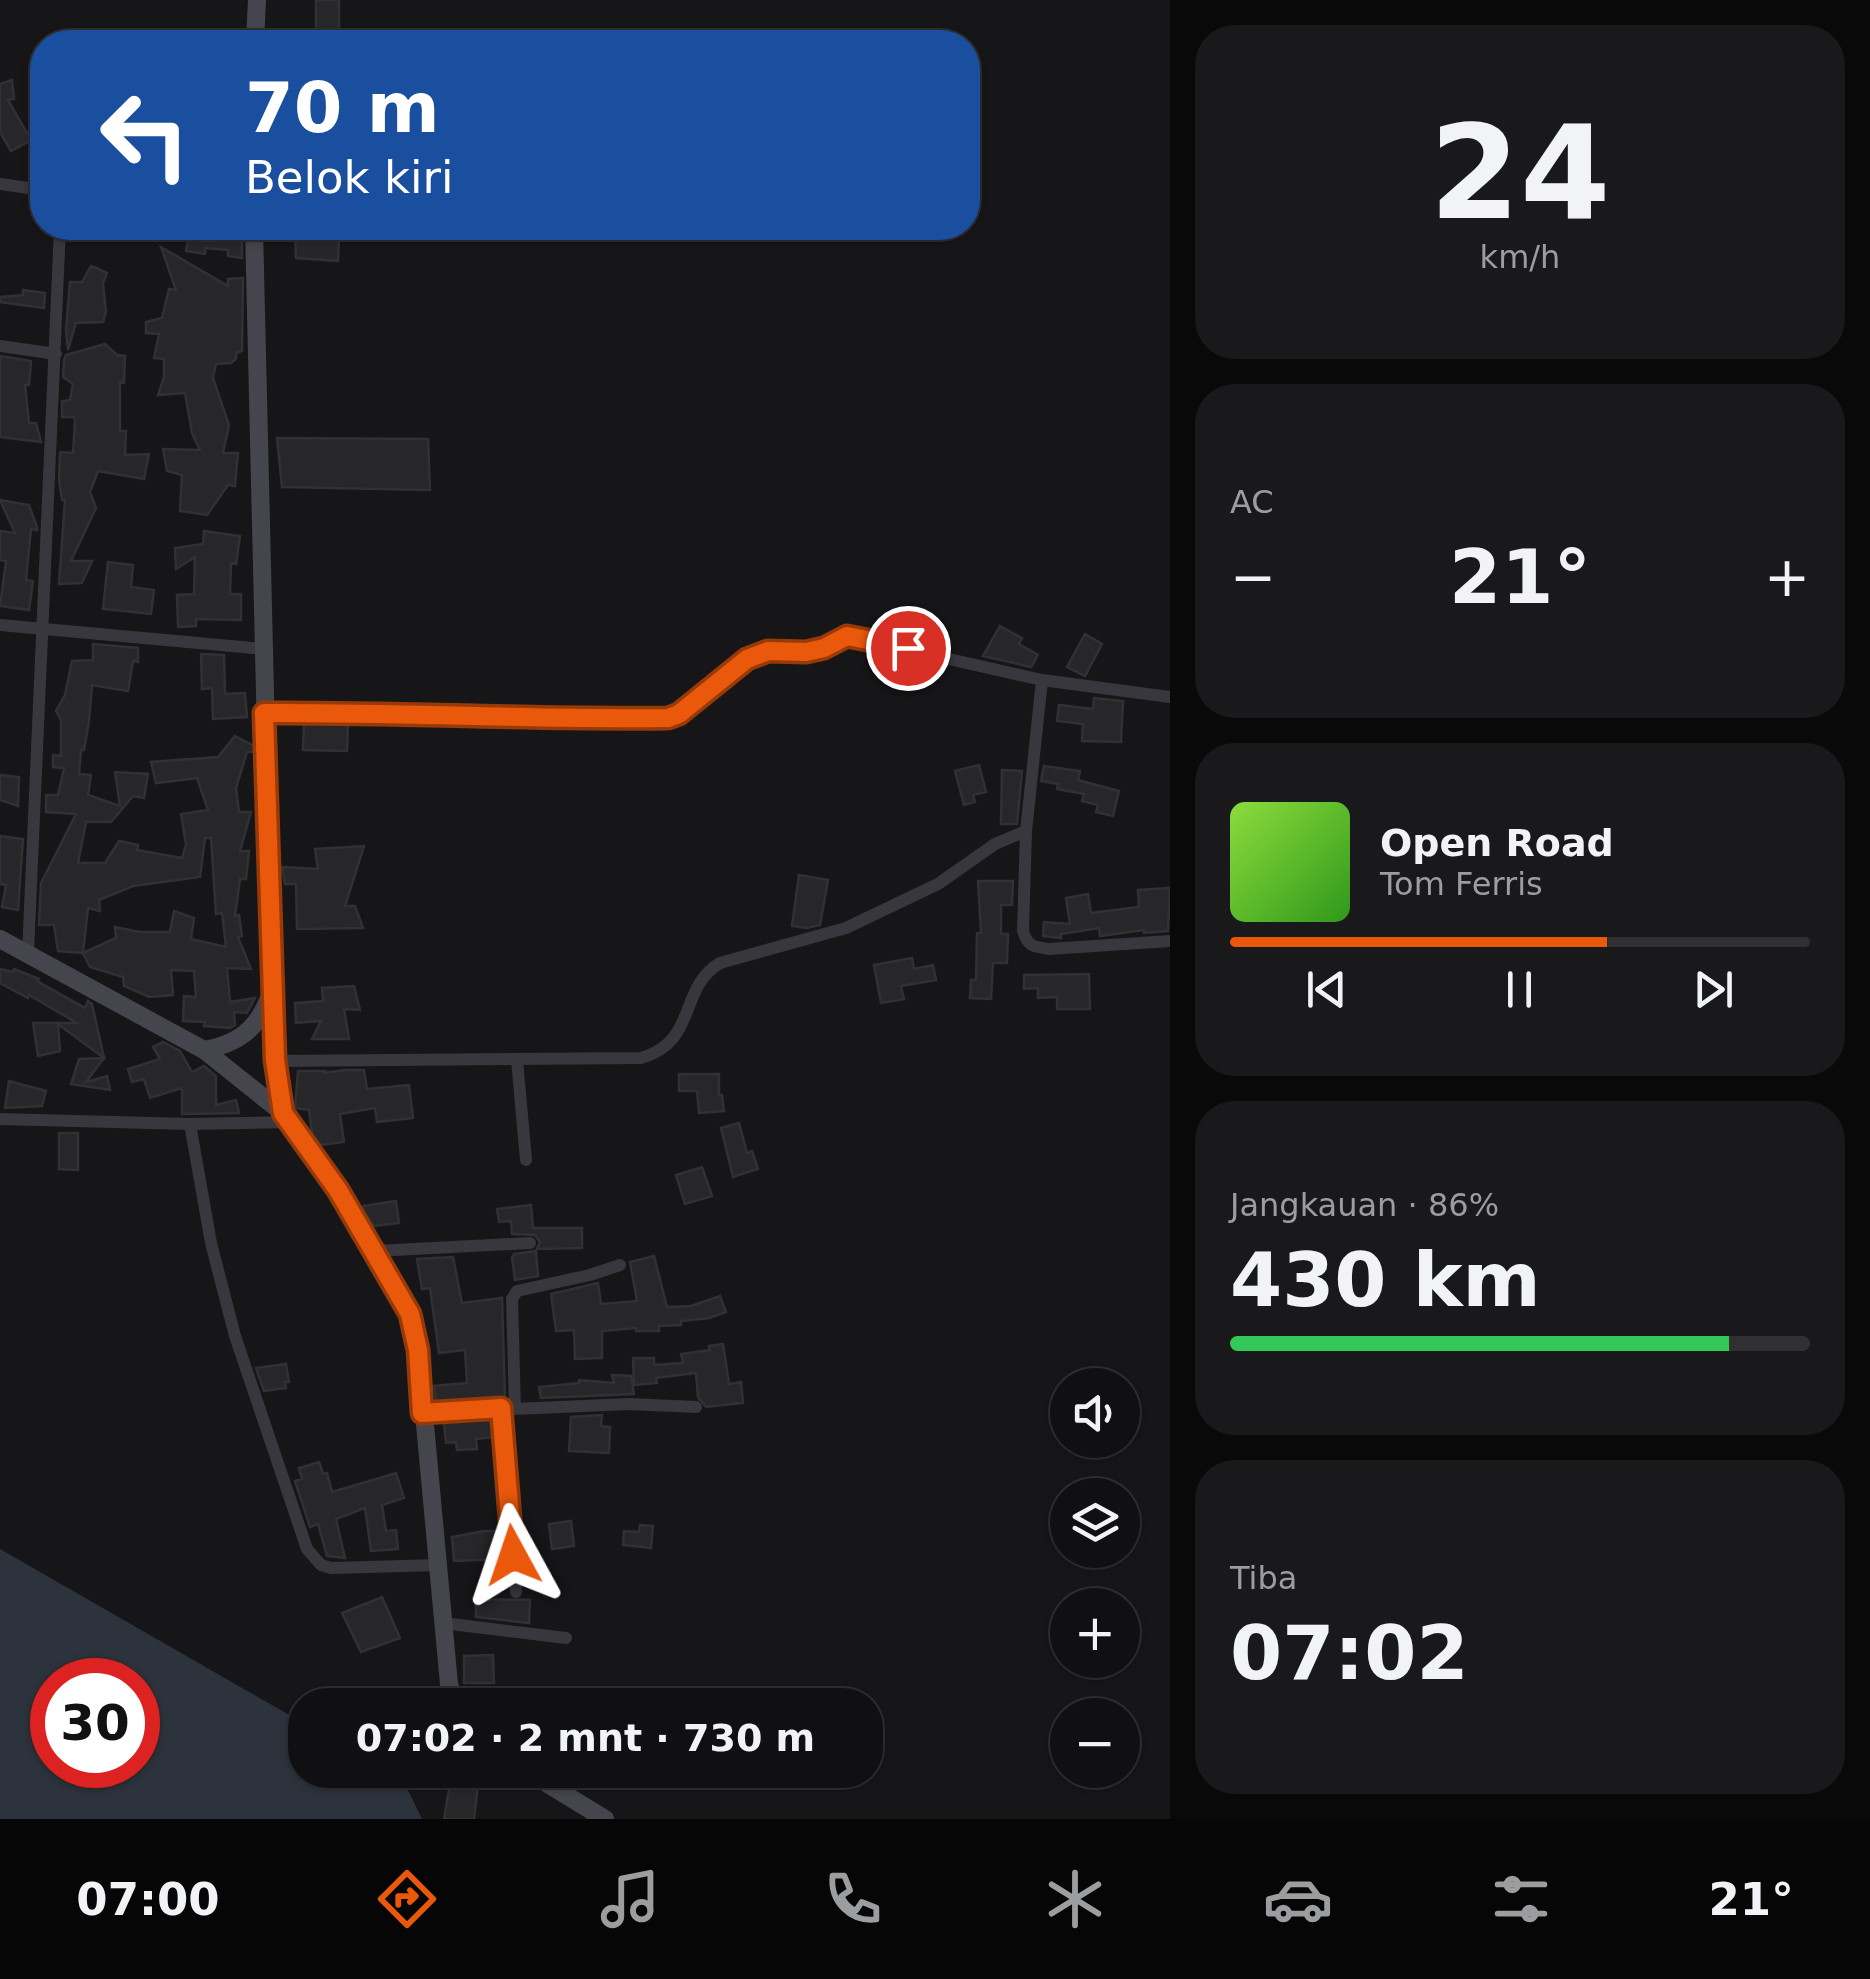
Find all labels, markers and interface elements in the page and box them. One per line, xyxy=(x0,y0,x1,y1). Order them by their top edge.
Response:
text: 70 m xyxy=(245,67,440,149)
icon: left xyxy=(80,70,210,200)
text: 24 xyxy=(1430,97,1610,249)
text: Belok kiri xyxy=(245,151,454,204)
text: km/h xyxy=(1480,238,1560,276)
text: AC xyxy=(1230,483,1274,521)
text: 21° xyxy=(1449,533,1591,621)
text: − xyxy=(1230,545,1276,609)
text: + xyxy=(1764,545,1810,609)
pin xyxy=(866,606,951,691)
icon: arrive xyxy=(881,621,936,676)
text: Open Road xyxy=(1380,821,1614,865)
text: Tom Ferris xyxy=(1380,865,1543,903)
icon: previous xyxy=(1299,962,1354,1017)
icon: pause xyxy=(1492,962,1547,1017)
icon: next xyxy=(1686,962,1741,1017)
text: Jangkauan · 86% xyxy=(1230,1186,1499,1224)
text: 430 km xyxy=(1230,1236,1541,1324)
map controls xyxy=(1050,1368,1140,1788)
button: sound xyxy=(1050,1368,1140,1458)
button: layers xyxy=(1050,1478,1140,1568)
position arrow xyxy=(461,1503,565,1607)
text: Tiba xyxy=(1230,1559,1297,1597)
button: + xyxy=(1050,1588,1140,1678)
text: 07:02 xyxy=(1230,1609,1469,1697)
speed limit sign: 30 xyxy=(30,1658,160,1788)
button: − xyxy=(1050,1698,1140,1788)
text: 07:02 · 2 mnt · 730 m xyxy=(356,1716,815,1760)
icon: directions xyxy=(372,1864,442,1934)
icon: music xyxy=(595,1864,665,1934)
icon: phone xyxy=(818,1864,888,1934)
icon: climate xyxy=(1040,1864,1110,1934)
icon: car xyxy=(1263,1864,1333,1934)
icon: filters xyxy=(1486,1864,1556,1934)
text: 07:00 xyxy=(76,1873,220,1926)
text: 21° xyxy=(1709,1873,1794,1926)

